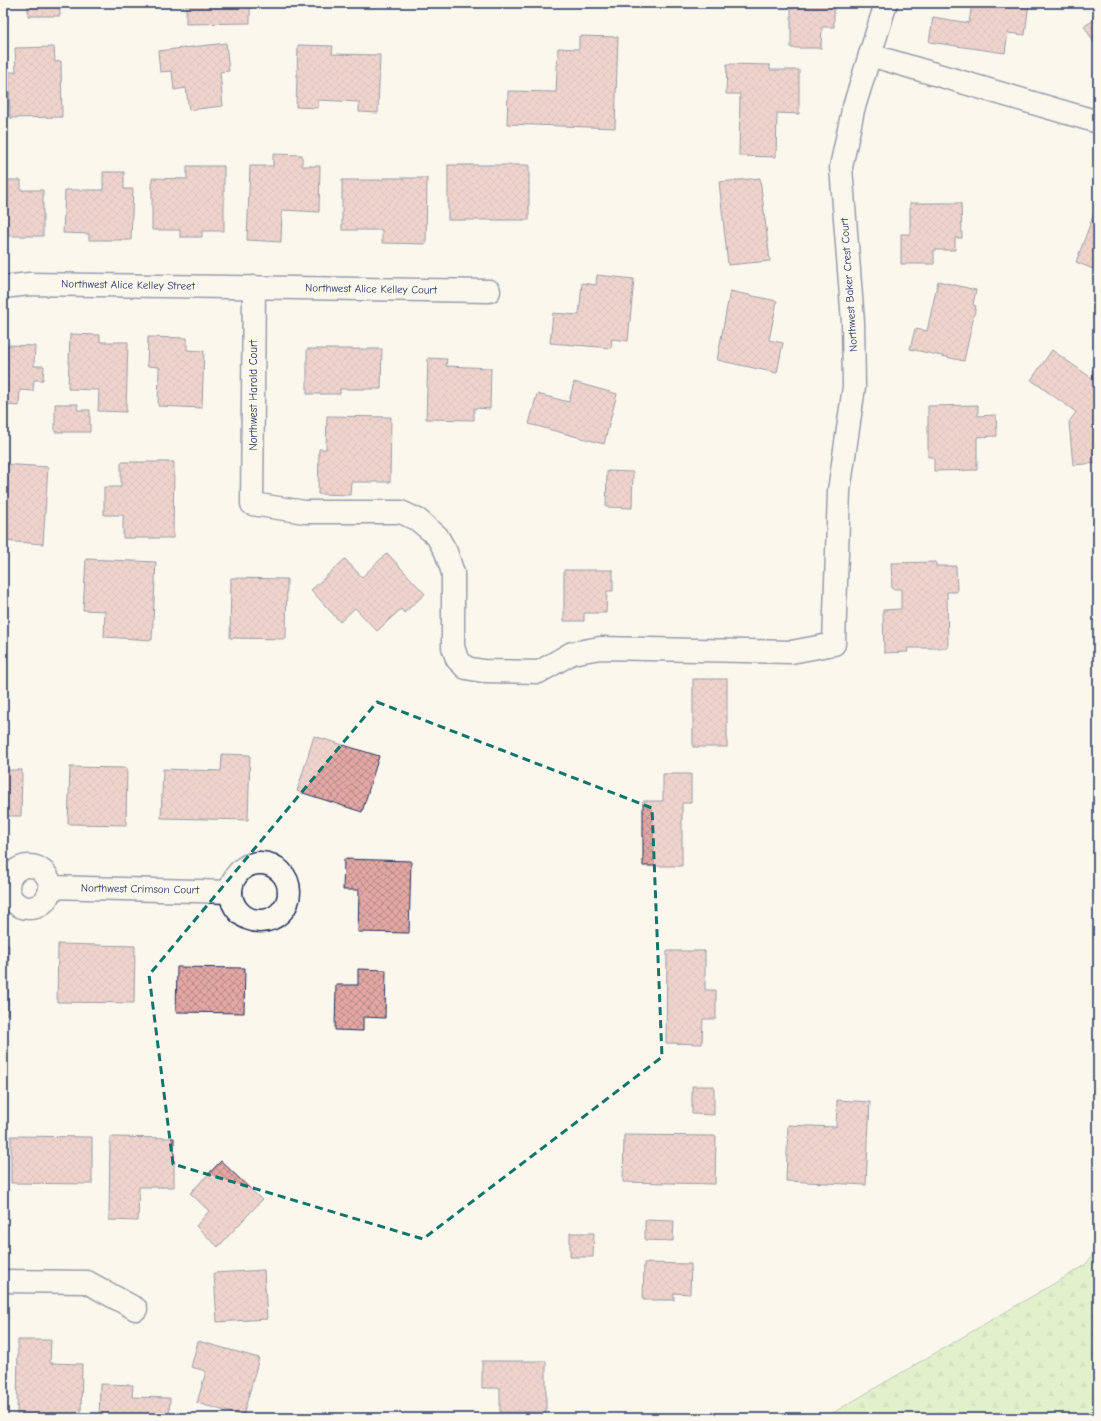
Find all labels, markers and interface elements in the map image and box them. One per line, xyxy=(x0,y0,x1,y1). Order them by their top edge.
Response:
street label: Northwest Baker Crest Court xyxy=(838,217,860,353)
street label: Northwest Alice Kelley Street xyxy=(61,277,196,293)
street label: Northwest Alice Kelley Court xyxy=(305,281,438,297)
street label: Northwest Harold Court xyxy=(247,339,260,451)
street label: Northwest Crimson Court xyxy=(81,881,200,897)

